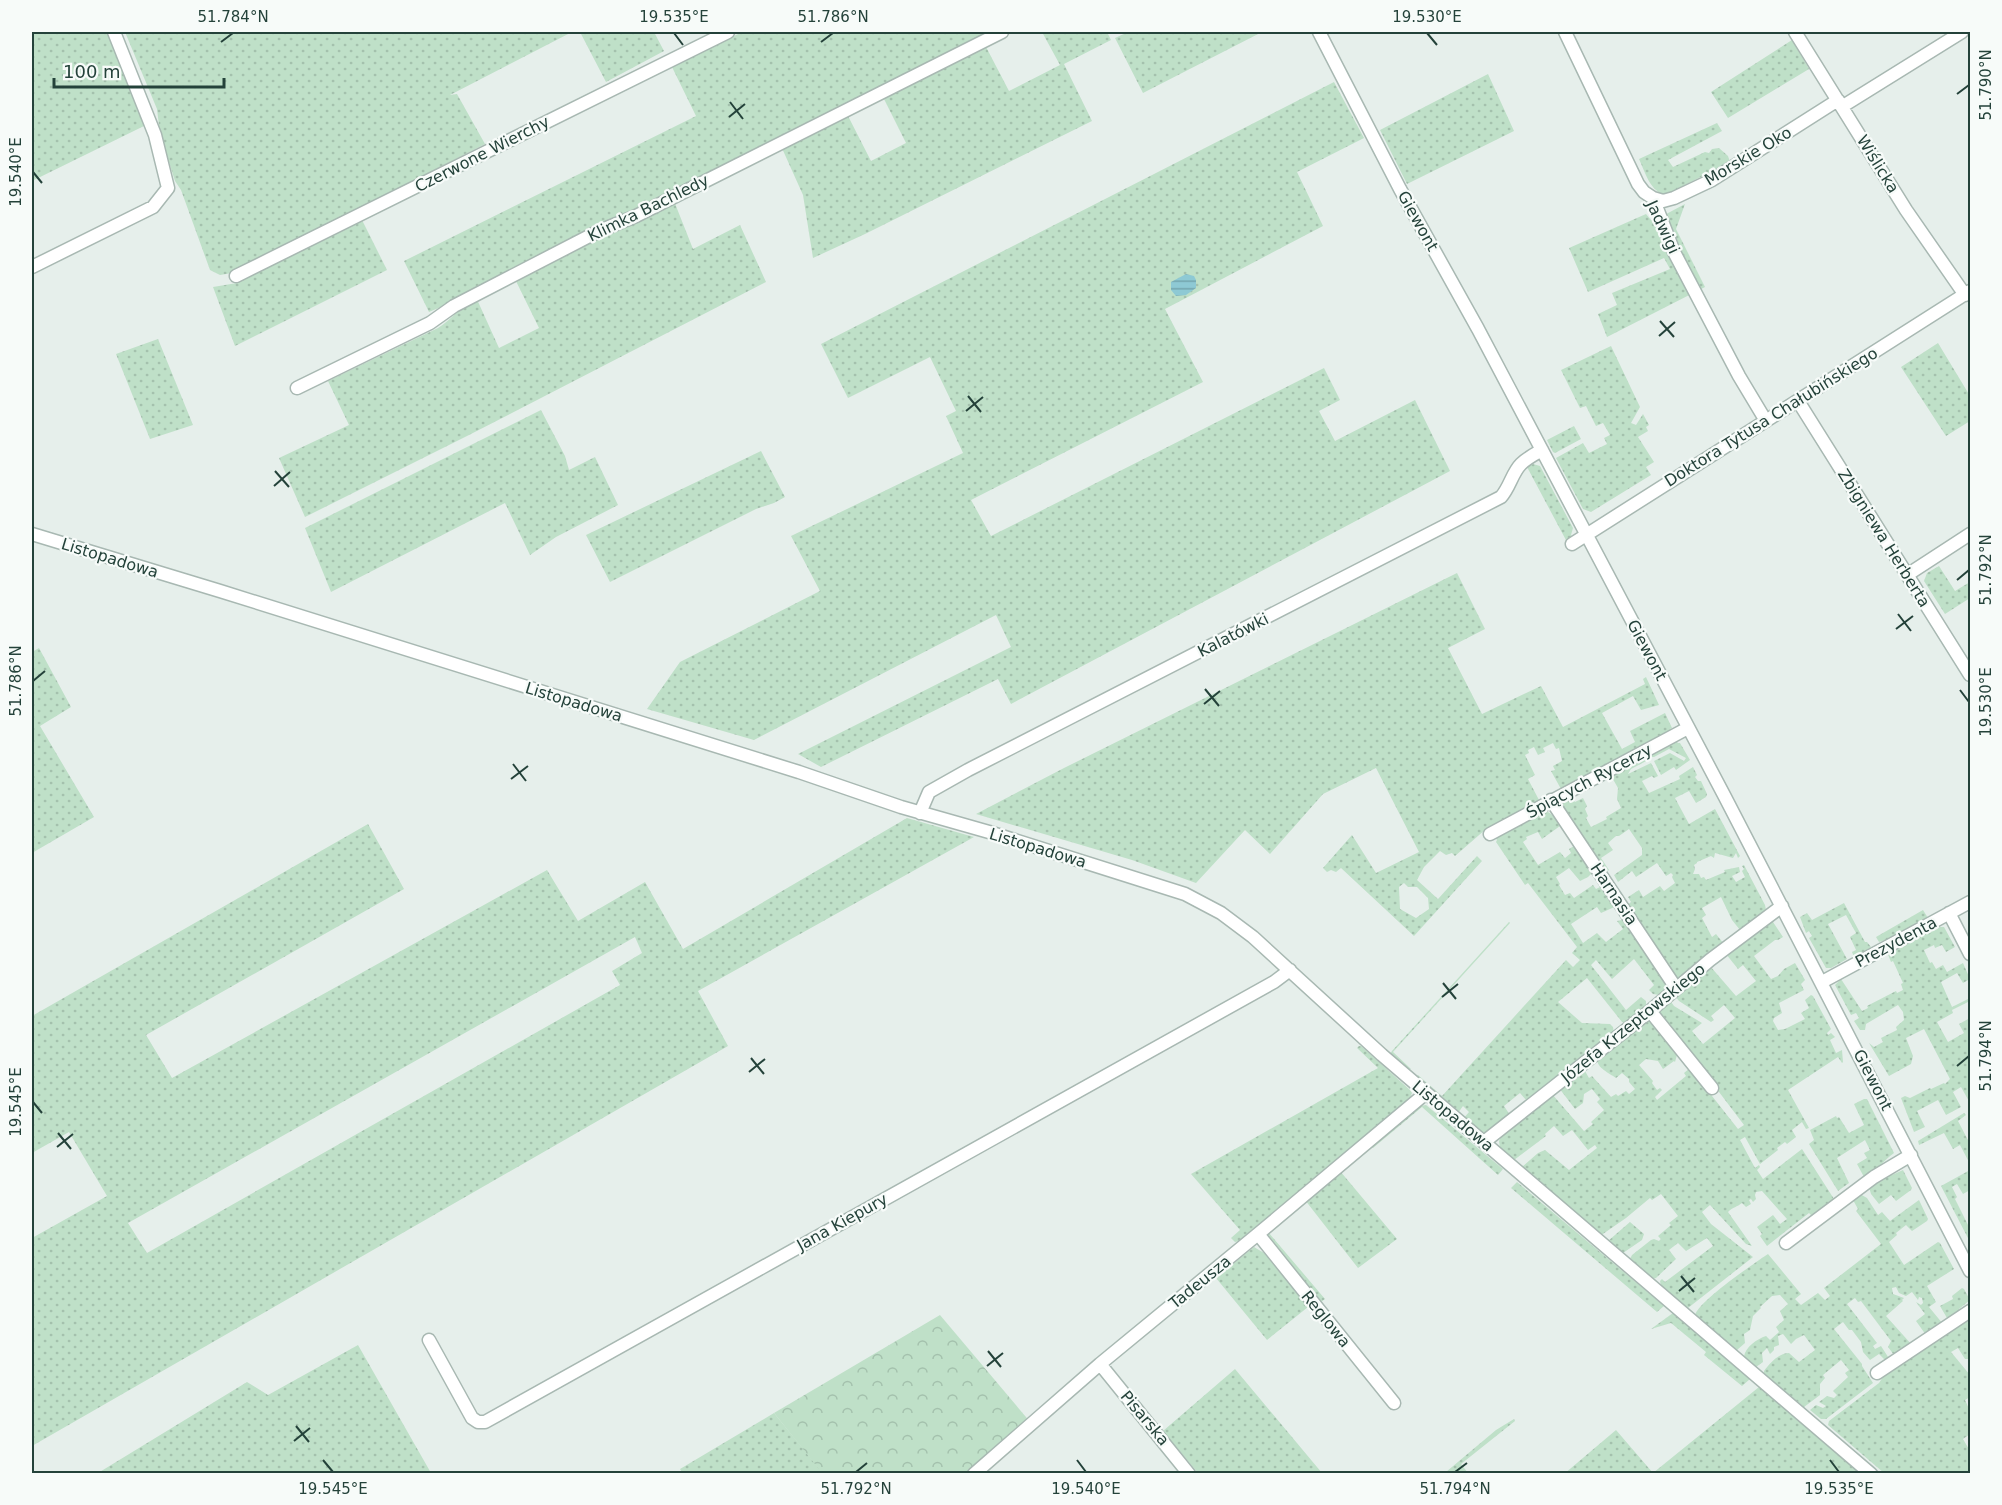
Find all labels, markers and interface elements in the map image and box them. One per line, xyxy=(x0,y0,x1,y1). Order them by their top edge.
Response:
text: 51.784°N xyxy=(197,8,269,26)
text: 19.535°E xyxy=(639,8,709,26)
text: 51.786°N xyxy=(797,8,869,26)
text: 19.530°E xyxy=(1392,8,1462,26)
text: 51.790°N xyxy=(1977,49,1995,121)
scale bar xyxy=(54,51,224,89)
text: 100 m xyxy=(63,61,121,82)
street label: Czerwone Wierchy xyxy=(412,112,552,196)
street label: Morskie Oko xyxy=(1701,123,1795,189)
street label: Wiślicka xyxy=(1853,132,1903,196)
text: 19.540°E xyxy=(7,137,25,207)
street label: Klimka Bachledy xyxy=(584,170,712,246)
street label: Giewont xyxy=(1394,188,1442,254)
street label: Jadwigi xyxy=(1642,196,1684,257)
street label: Doktora Tytusa Chałubińskiego xyxy=(1661,343,1881,491)
street label: Zbigniewa Herberta xyxy=(1834,465,1934,611)
street label: Listopadowa xyxy=(59,534,161,582)
text: 51.792°N xyxy=(1977,534,1995,606)
street label: Kalatówki xyxy=(1194,609,1272,661)
street label: Giewont xyxy=(1623,616,1671,684)
text: 51.786°N xyxy=(7,645,25,717)
text: 19.530°E xyxy=(1977,667,1995,737)
street label: Listopadowa xyxy=(523,678,625,726)
street label: Śpiących Rycerzy xyxy=(1523,740,1655,822)
street label: Listopadowa xyxy=(987,824,1089,872)
street label: Harnasia xyxy=(1586,859,1642,929)
street label: Prezydenta xyxy=(1852,913,1940,971)
street label: Józefa Krzeptowskiego xyxy=(1556,959,1709,1088)
text: 51.794°N xyxy=(1977,1020,1995,1092)
street label: Giewont xyxy=(1850,1046,1896,1114)
text: 19.545°E xyxy=(7,1067,25,1137)
street label: Listopadowa xyxy=(1408,1076,1498,1156)
street label: Jana Kiepury xyxy=(792,1189,891,1255)
street label: Tadeusza xyxy=(1165,1251,1235,1313)
street label: Reglowa xyxy=(1297,1287,1355,1351)
street label: Pisarska xyxy=(1117,1387,1173,1449)
text: 19.545°E xyxy=(298,1480,368,1498)
text: 51.792°N xyxy=(820,1480,892,1498)
text: 19.540°E xyxy=(1051,1480,1121,1498)
text: 51.794°N xyxy=(1419,1480,1491,1498)
text: 19.535°E xyxy=(1804,1480,1874,1498)

